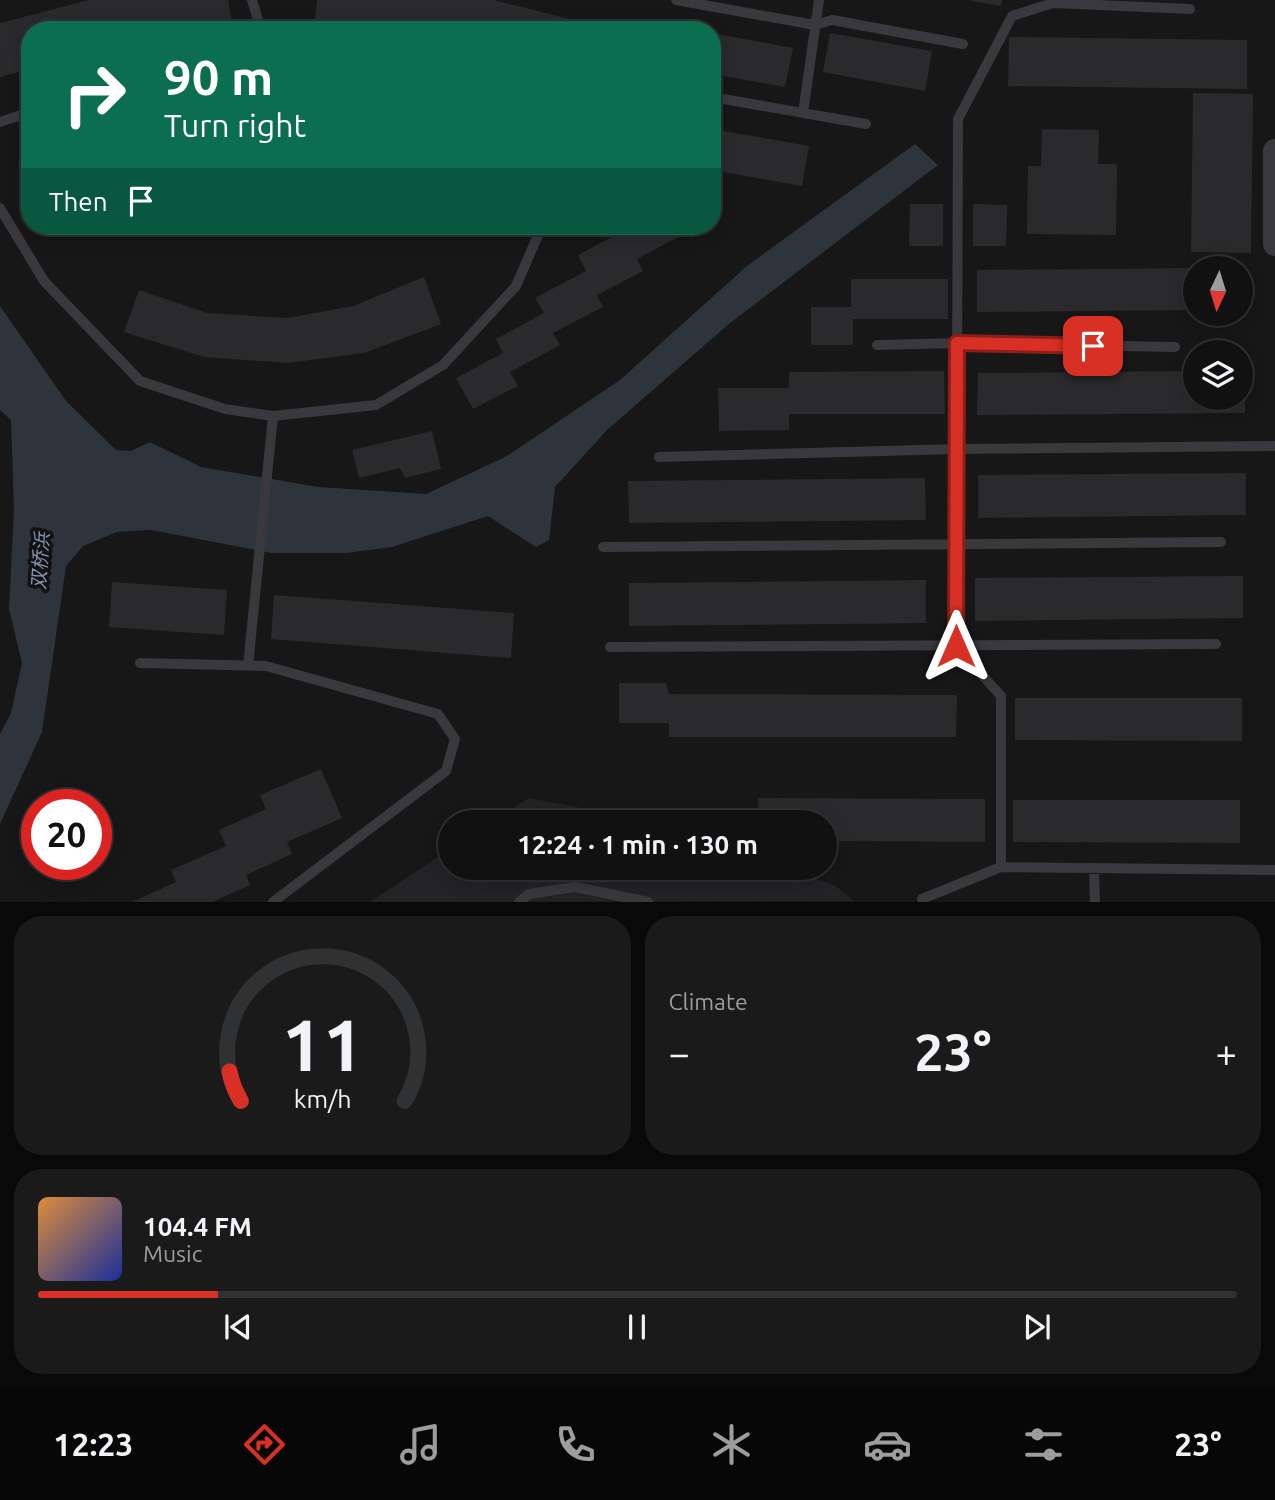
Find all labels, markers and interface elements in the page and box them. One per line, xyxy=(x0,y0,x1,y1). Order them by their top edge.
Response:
icon: right xyxy=(49,49,140,140)
text: 90 m xyxy=(164,49,273,104)
text: Turn right xyxy=(164,107,306,143)
icon: arrive xyxy=(122,182,160,220)
text: Then xyxy=(49,187,108,216)
north arrow xyxy=(1183,256,1253,326)
map controls xyxy=(1183,256,1253,410)
pin xyxy=(1063,316,1123,376)
icon: arrive xyxy=(1074,327,1112,365)
button: layers xyxy=(1183,340,1253,410)
water label: 双桥浜 xyxy=(27,530,53,590)
position arrow xyxy=(919,609,993,683)
speed limit sign: 20 xyxy=(21,789,112,880)
text: 12:24 · 1 min · 130 m xyxy=(517,830,758,859)
text: Climate xyxy=(669,989,748,1014)
text: 11 xyxy=(281,1004,363,1086)
text: 23° xyxy=(914,1023,991,1081)
text: − xyxy=(669,1032,690,1074)
text: + xyxy=(1216,1032,1237,1074)
text: km/h xyxy=(293,1085,351,1113)
text: 104.4 FM xyxy=(143,1212,252,1241)
text: Music xyxy=(143,1241,202,1266)
icon: previous xyxy=(219,1308,257,1346)
icon: pause xyxy=(618,1308,656,1346)
icon: next xyxy=(1018,1308,1056,1346)
icon: directions xyxy=(240,1420,289,1469)
icon: music xyxy=(396,1420,445,1469)
icon: phone xyxy=(551,1420,600,1469)
icon: climate xyxy=(707,1420,756,1469)
icon: car xyxy=(863,1420,912,1469)
icon: filters xyxy=(1019,1420,1068,1469)
text: 12:23 xyxy=(53,1426,133,1462)
text: 23° xyxy=(1174,1426,1222,1462)

